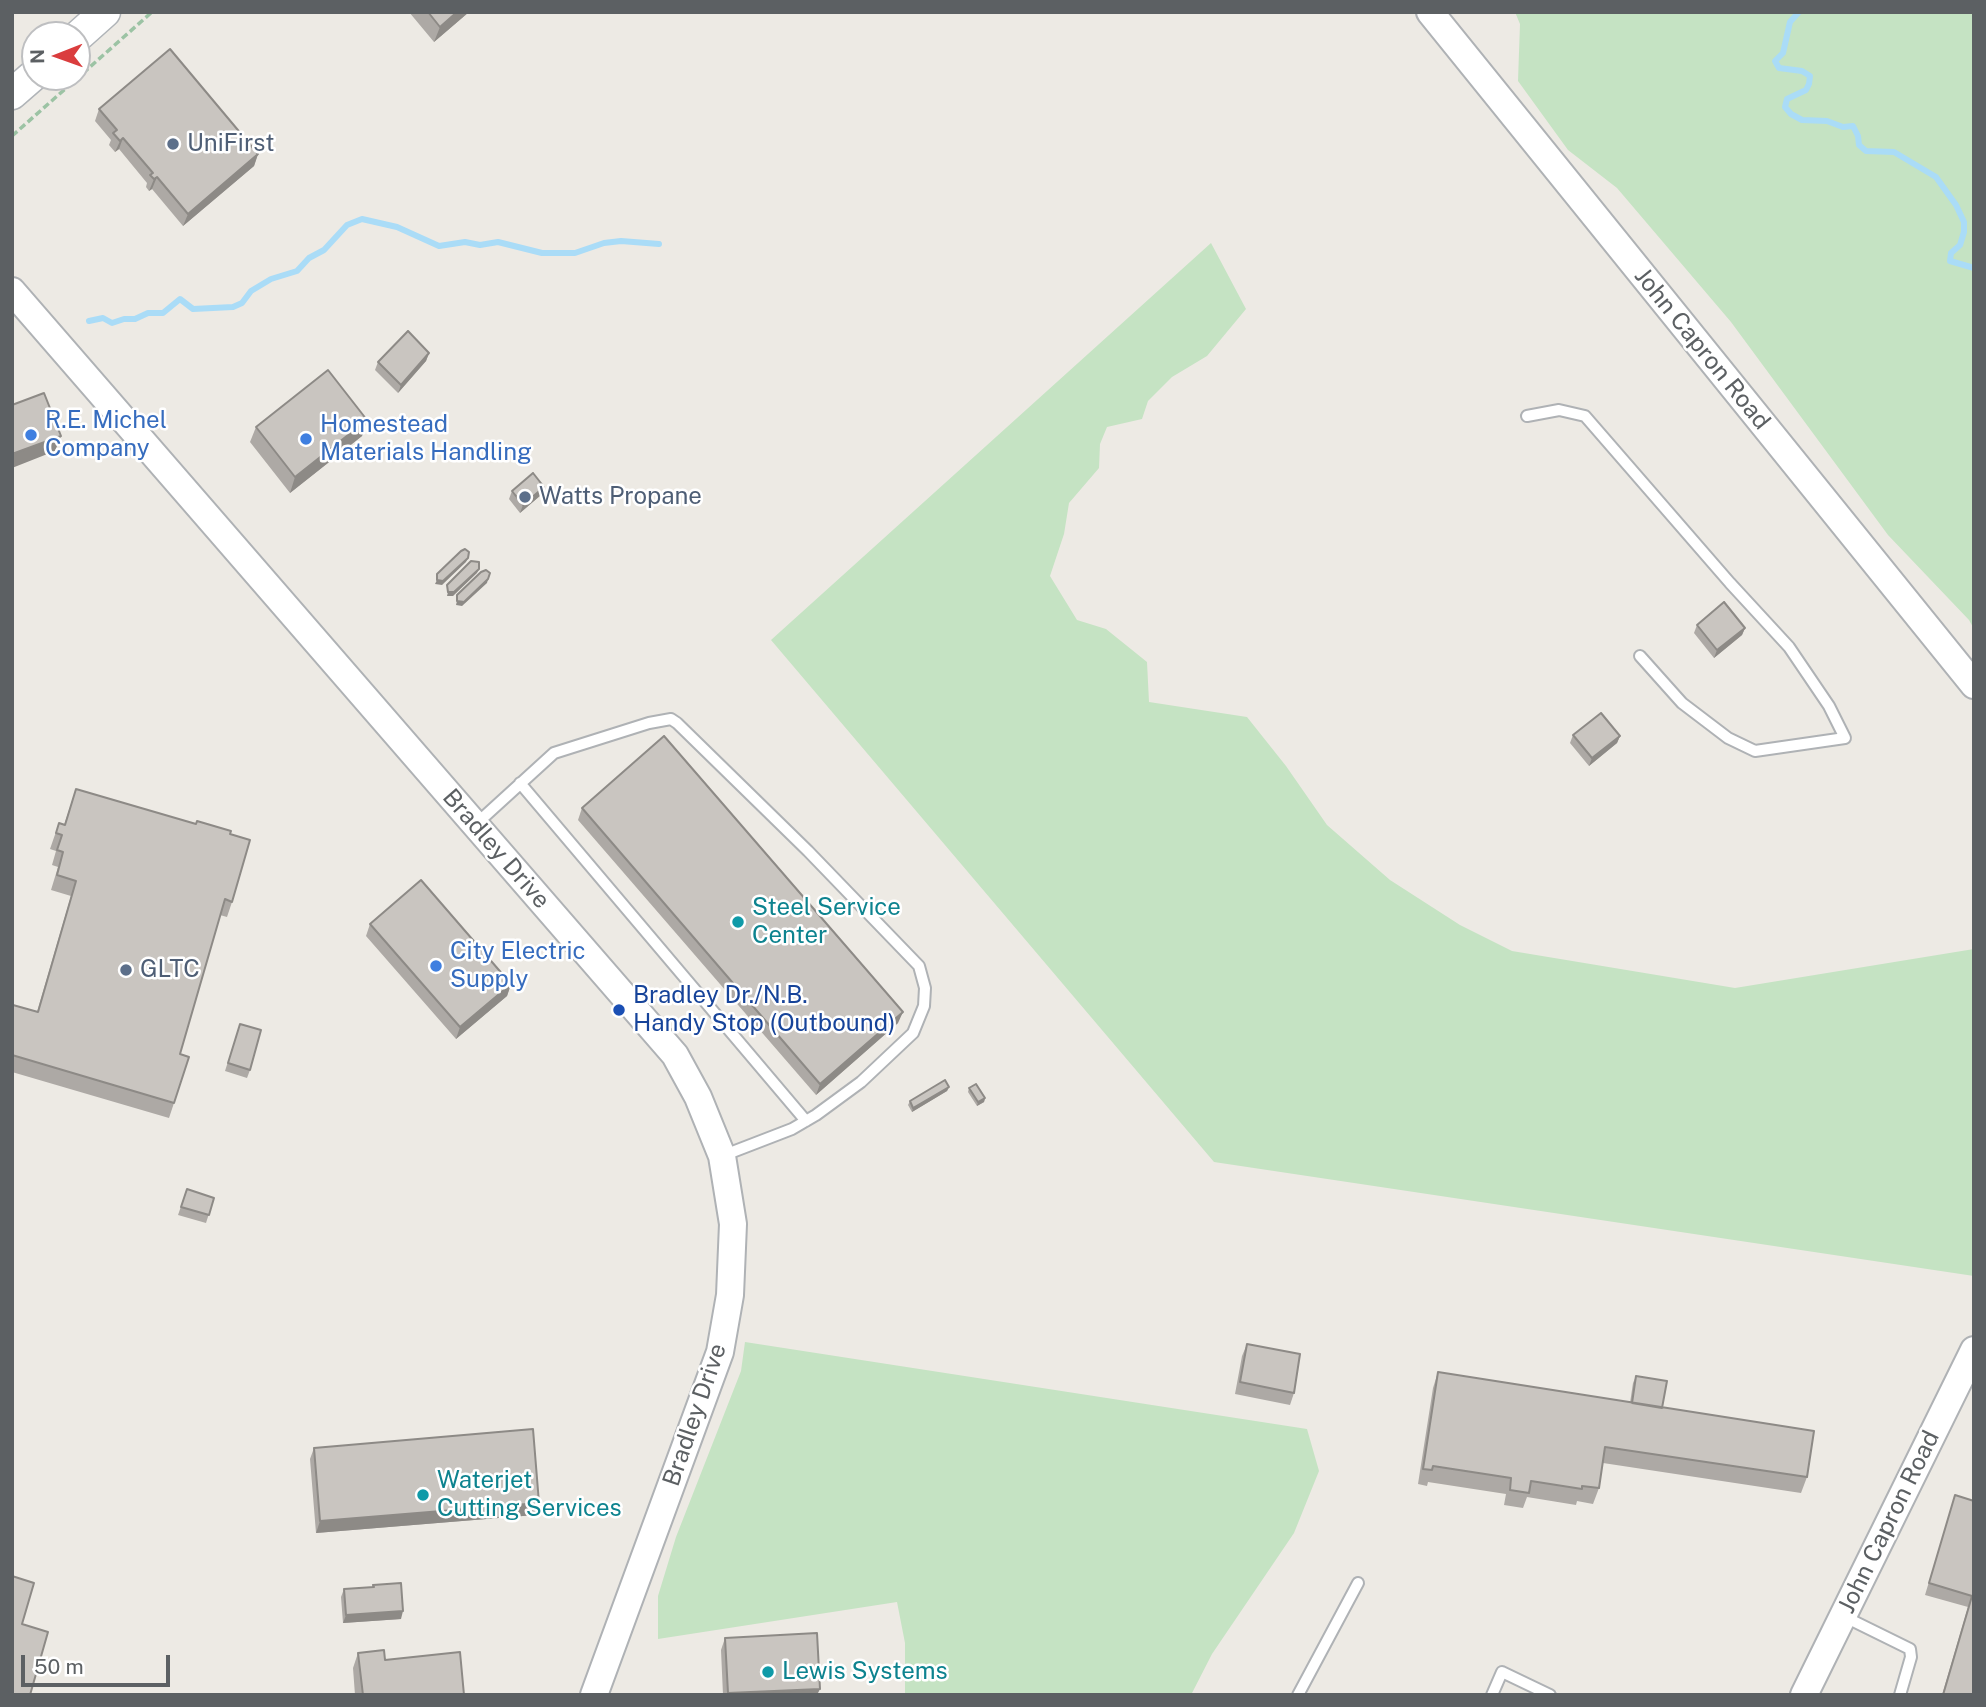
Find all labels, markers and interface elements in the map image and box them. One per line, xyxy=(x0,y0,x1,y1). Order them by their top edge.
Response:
north arrow xyxy=(21,21,91,91)
text: N xyxy=(26,49,48,64)
place label: UniFirst xyxy=(187,130,274,158)
marker: UniFirst xyxy=(165,136,181,152)
street label: John Capron Road xyxy=(1628,262,1776,436)
place label: R.E. Michel Company xyxy=(45,407,167,463)
place label: Homestead Materials Handling xyxy=(320,411,532,467)
marker: R.E. Michel Company xyxy=(23,427,39,443)
marker: Homestead Materials Handling xyxy=(298,431,314,447)
place label: Watts Propane xyxy=(539,483,702,511)
marker: Watts Propane xyxy=(517,489,533,505)
street label: Bradley Drive xyxy=(436,783,556,915)
place label: Steel Service Center xyxy=(752,894,901,950)
marker: Steel Service Center xyxy=(730,914,746,930)
place label: City Electric Supply xyxy=(450,938,586,994)
place label: GLTC xyxy=(140,956,200,984)
marker: City Electric Supply xyxy=(428,958,444,974)
marker: GLTC xyxy=(118,962,134,978)
place label: Bradley Dr./N.B. Handy Stop (Outbound) xyxy=(633,982,895,1038)
marker: Bradley Dr./N.B. Handy Stop (Outbound) xyxy=(611,1002,627,1018)
street label: Bradley Drive xyxy=(657,1340,733,1490)
street label: John Capron Road xyxy=(1832,1426,1946,1618)
place label: Waterjet Cutting Services xyxy=(437,1467,622,1523)
marker: Waterjet Cutting Services xyxy=(415,1487,431,1503)
scale bar xyxy=(24,1640,173,1684)
text: 50 m xyxy=(34,1654,84,1679)
place label: Lewis Systems xyxy=(782,1658,948,1686)
marker: Lewis Systems xyxy=(760,1664,776,1680)

